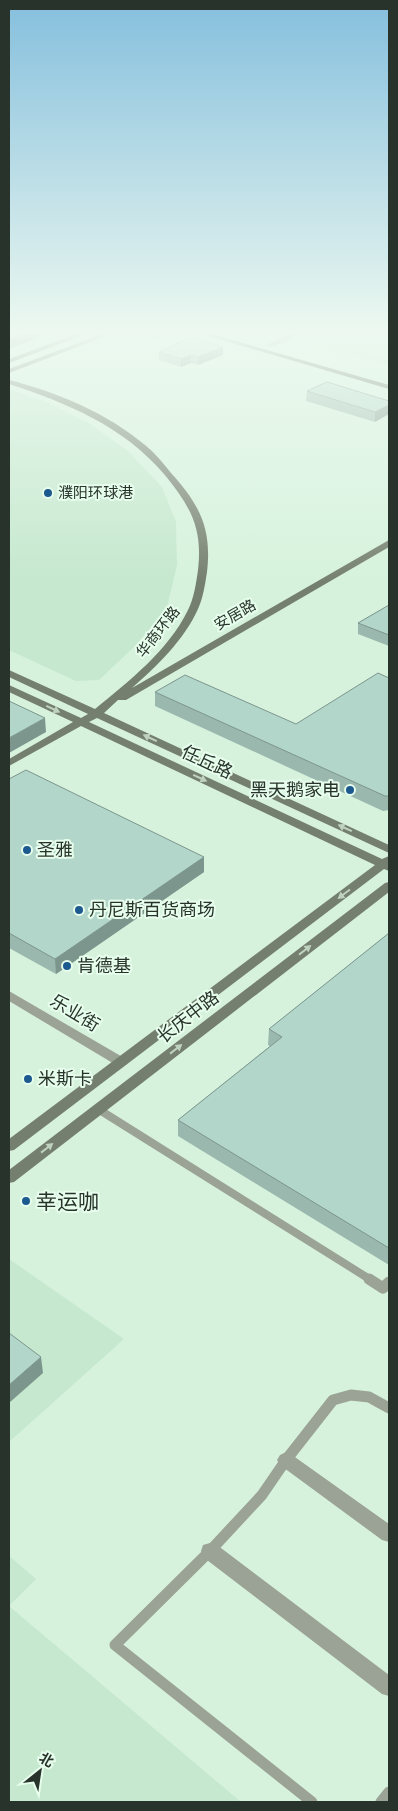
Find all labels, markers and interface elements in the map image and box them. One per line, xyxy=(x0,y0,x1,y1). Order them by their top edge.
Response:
place label: 濮阳环球港 xyxy=(58,484,133,502)
marker: 濮阳环球港 xyxy=(42,487,54,499)
street label: 安居路 xyxy=(211,596,259,634)
street label: 华商环路 xyxy=(132,603,184,661)
one-way arrow xyxy=(46,705,60,713)
one-way arrow xyxy=(143,734,157,742)
street label: 任丘路 xyxy=(178,741,236,783)
one-way arrow xyxy=(193,774,207,782)
place label: 黑天鹅家电 xyxy=(250,779,340,801)
marker: 黑天鹅家电 xyxy=(344,784,356,796)
one-way arrow xyxy=(338,824,352,832)
place label: 圣雅 xyxy=(37,839,73,861)
marker: 圣雅 xyxy=(21,844,33,856)
one-way arrow xyxy=(337,889,351,899)
place label: 丹尼斯百货商场 xyxy=(89,899,215,921)
marker: 丹尼斯百货商场 xyxy=(73,904,85,916)
one-way arrow xyxy=(298,945,311,956)
place label: 肯德基 xyxy=(77,955,131,977)
marker: 肯德基 xyxy=(61,960,73,972)
street label: 长庆中路 xyxy=(153,986,223,1048)
street label: 乐业街 xyxy=(46,990,104,1036)
one-way arrow xyxy=(169,1044,182,1055)
place label: 米斯卡 xyxy=(38,1068,92,1090)
marker: 米斯卡 xyxy=(22,1073,34,1085)
one-way arrow xyxy=(40,1143,53,1154)
place label: 幸运咖 xyxy=(36,1189,99,1214)
marker: 幸运咖 xyxy=(20,1195,32,1207)
north arrow xyxy=(15,1746,65,1796)
text: 北 xyxy=(36,1749,57,1771)

